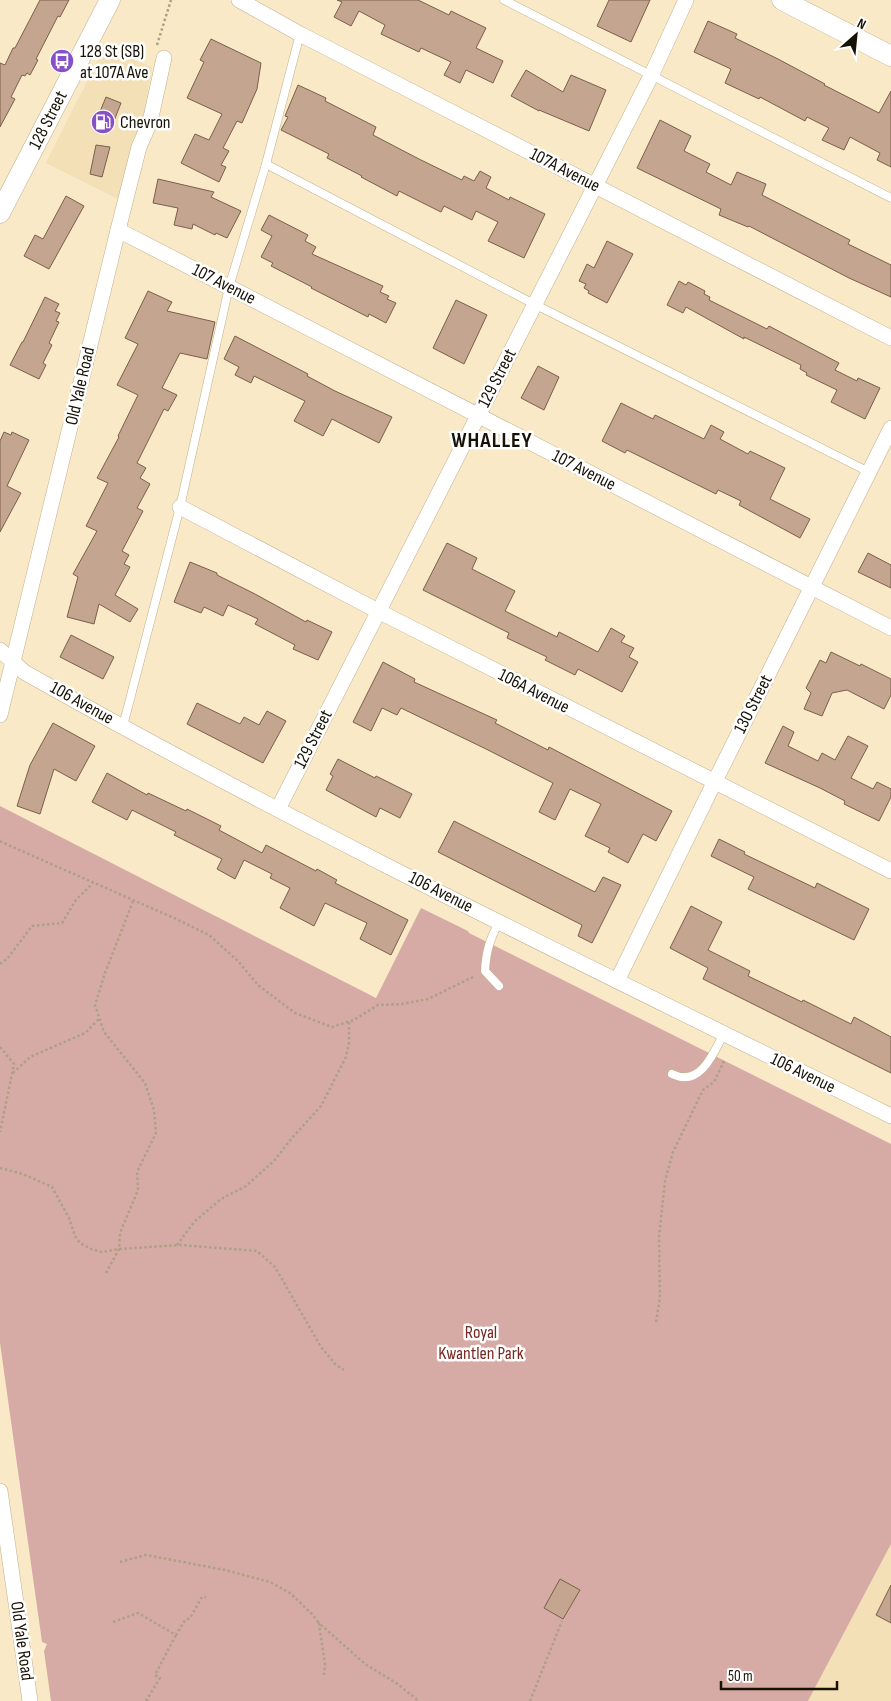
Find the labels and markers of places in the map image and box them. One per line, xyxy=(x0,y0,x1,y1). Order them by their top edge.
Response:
place label: 128 St (SB) at 107A Ave xyxy=(80,41,149,83)
bus stop icon: 128 St (SB) at 107A Ave xyxy=(49,48,75,74)
fuel station icon: Chevron xyxy=(90,109,116,135)
place label: Chevron xyxy=(120,112,171,133)

